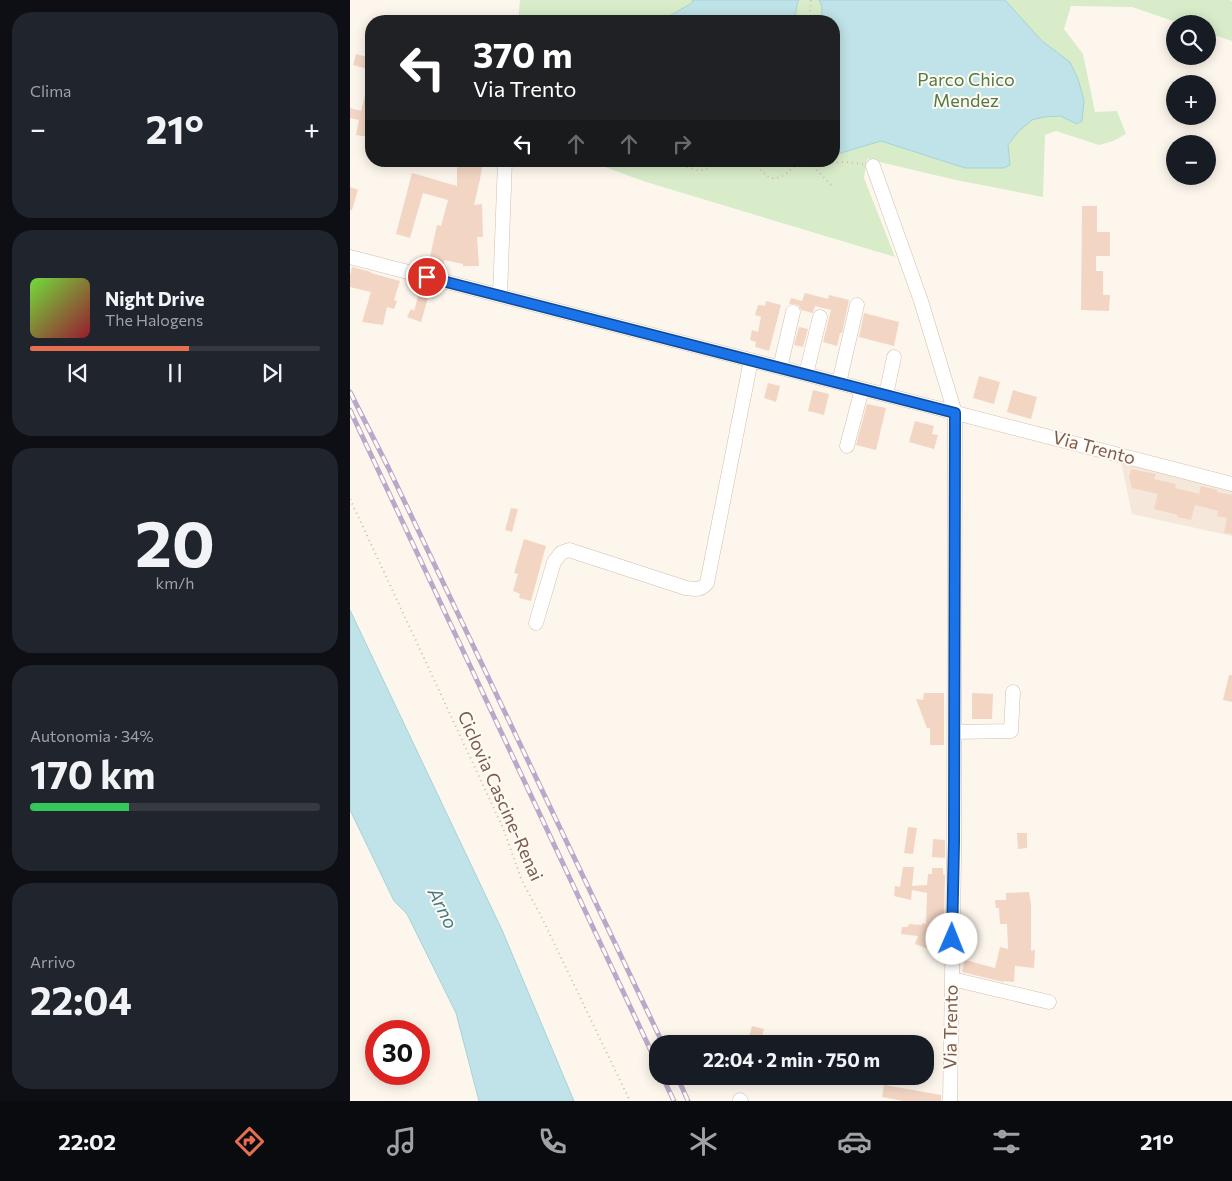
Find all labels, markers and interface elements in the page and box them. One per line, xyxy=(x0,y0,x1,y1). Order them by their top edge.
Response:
map controls xyxy=(1166,15,1216,185)
button: search xyxy=(1166,15,1216,65)
text: 370 m xyxy=(473,32,573,75)
icon: left xyxy=(390,35,455,100)
park label: Parco Chico Mendez xyxy=(917,68,1015,111)
text: Via Trento xyxy=(473,75,576,102)
button: + xyxy=(1166,75,1216,125)
text: Clima xyxy=(30,81,71,100)
text: 21° xyxy=(146,105,204,152)
text: − xyxy=(30,111,46,145)
text: + xyxy=(304,111,320,145)
icon: left xyxy=(509,130,537,158)
icon: ahead xyxy=(562,130,590,158)
icon: ahead xyxy=(615,130,643,158)
icon: right xyxy=(668,130,696,158)
button: − xyxy=(1166,135,1216,185)
pin xyxy=(406,256,448,298)
icon: arrive xyxy=(413,263,441,291)
text: Night Drive xyxy=(105,287,205,310)
text: The Halogens xyxy=(105,310,203,329)
icon: previous xyxy=(64,359,92,387)
icon: pause xyxy=(161,359,189,387)
icon: next xyxy=(258,359,286,387)
street label: Via Trento xyxy=(1051,425,1138,469)
text: 20 xyxy=(135,501,215,580)
text: km/h xyxy=(156,573,194,592)
street label: Ciclovia Cascine-Renai xyxy=(453,707,548,884)
text: Autonomia · 34% xyxy=(30,726,154,745)
text: 170 km xyxy=(30,750,155,797)
water label: Arno xyxy=(423,883,463,932)
position arrow xyxy=(925,912,977,964)
text: Arrivo xyxy=(30,952,75,971)
text: 22:04 xyxy=(30,976,132,1023)
street label: Via Trento xyxy=(938,985,962,1069)
speed limit sign: 30 xyxy=(365,1020,430,1085)
text: 22:04 · 2 min · 750 m xyxy=(703,1048,880,1071)
icon: directions xyxy=(232,1124,267,1159)
icon: music xyxy=(384,1124,419,1159)
icon: phone xyxy=(535,1124,570,1159)
icon: climate xyxy=(686,1124,721,1159)
icon: car xyxy=(837,1124,872,1159)
icon: filters xyxy=(989,1124,1024,1159)
text: 22:02 xyxy=(58,1128,116,1155)
text: 21° xyxy=(1140,1128,1174,1155)

